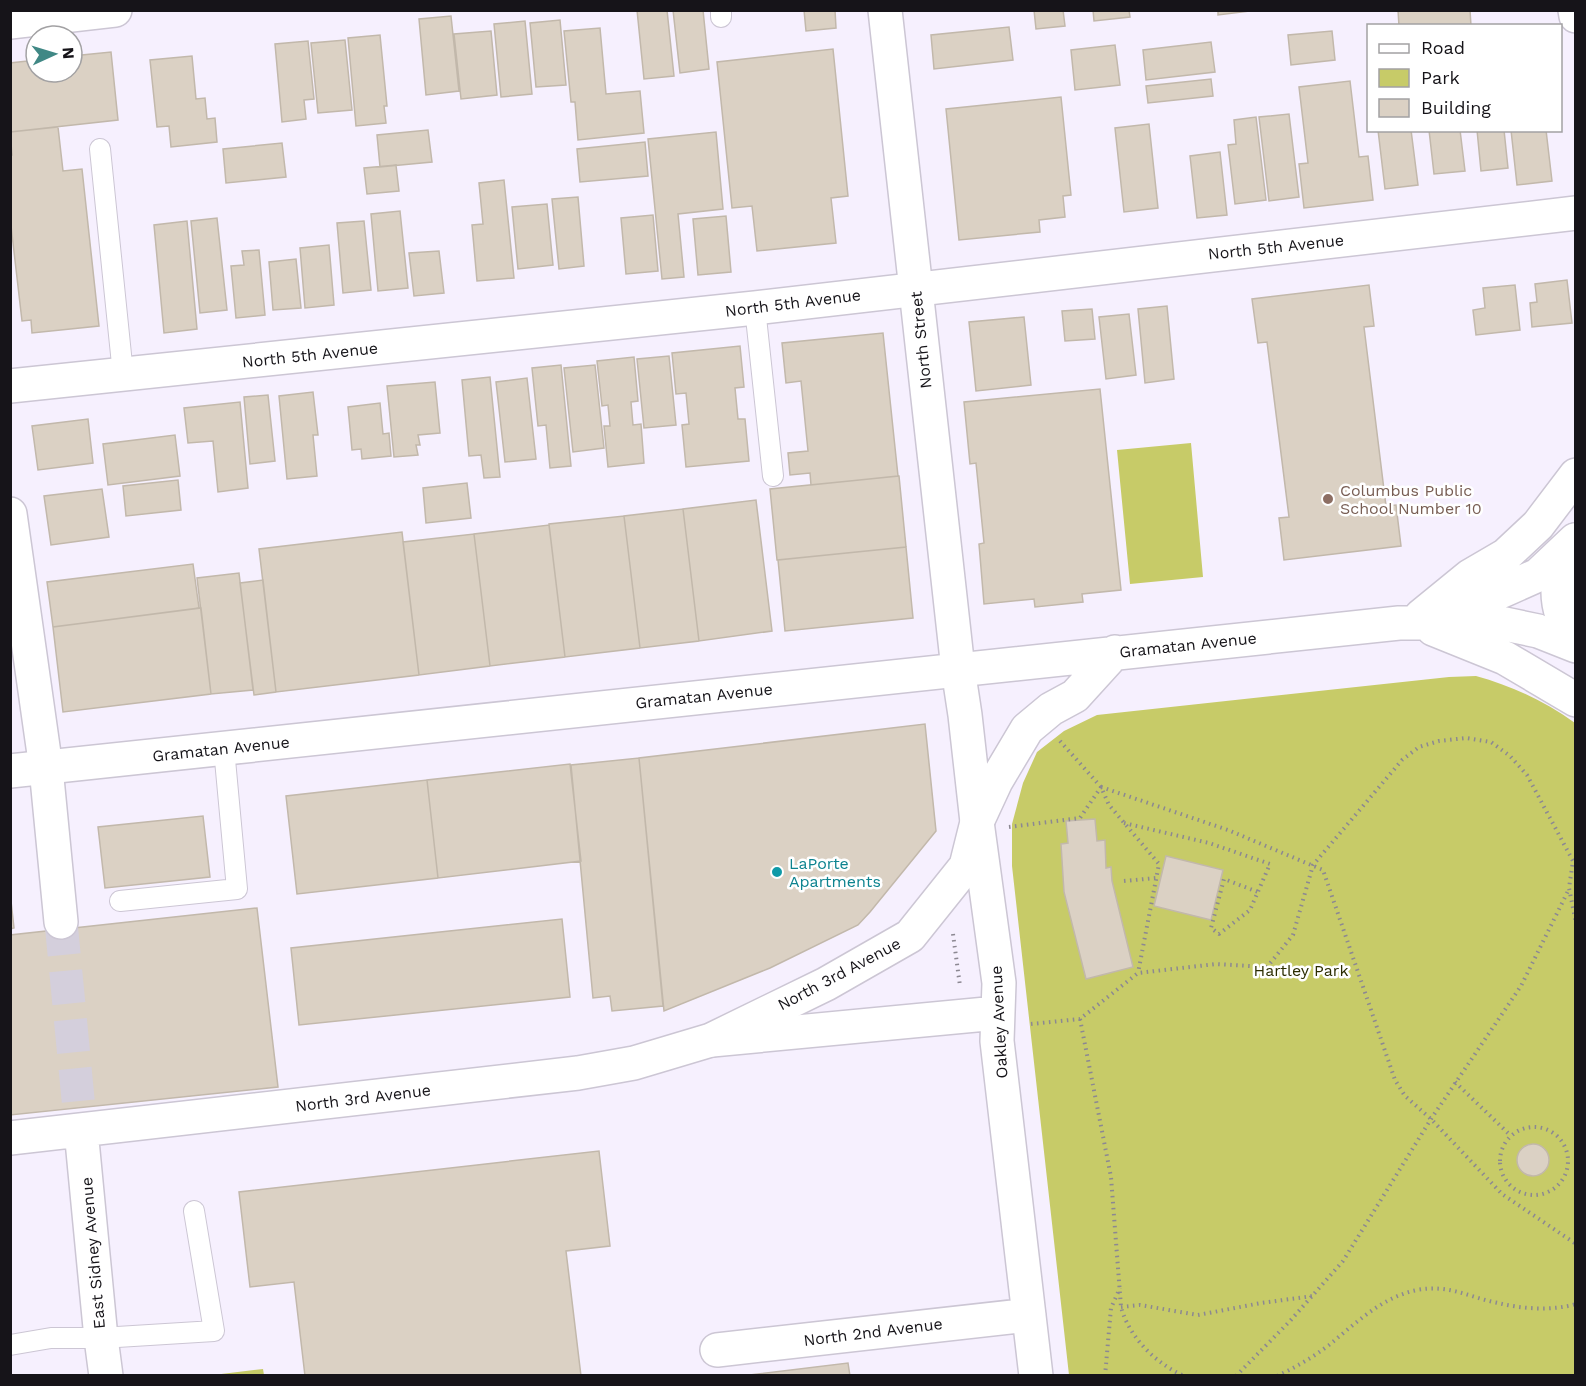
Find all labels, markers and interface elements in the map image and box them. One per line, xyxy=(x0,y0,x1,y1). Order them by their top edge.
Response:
north arrow xyxy=(24,24,84,84)
legend xyxy=(1367,24,1562,132)
text: Road xyxy=(1421,37,1465,58)
text: N xyxy=(59,46,78,60)
text: Park xyxy=(1421,67,1460,88)
text: Building xyxy=(1421,97,1491,118)
street label: North 5th Avenue xyxy=(1207,230,1345,264)
street label: North 5th Avenue xyxy=(724,285,862,321)
street label: North Street xyxy=(906,290,936,389)
street label: North 5th Avenue xyxy=(241,338,379,372)
place label: Columbus Public School Number 10 xyxy=(1340,481,1482,518)
marker: Columbus Public School Number 10 xyxy=(1321,492,1335,506)
street label: Gramatan Avenue xyxy=(1118,628,1258,662)
street label: Gramatan Avenue xyxy=(634,679,774,713)
street label: Gramatan Avenue xyxy=(151,732,291,766)
place label: LaPorte Apartments xyxy=(789,854,881,891)
marker: LaPorte Apartments xyxy=(770,865,784,879)
street label: North 3rd Avenue xyxy=(774,934,904,1014)
park label: Hartley Park xyxy=(1254,961,1348,980)
street label: Oakley Avenue xyxy=(987,965,1011,1079)
street label: North 3rd Avenue xyxy=(294,1080,432,1116)
street label: East Sidney Avenue xyxy=(77,1176,109,1330)
street label: North 2nd Avenue xyxy=(802,1314,944,1350)

